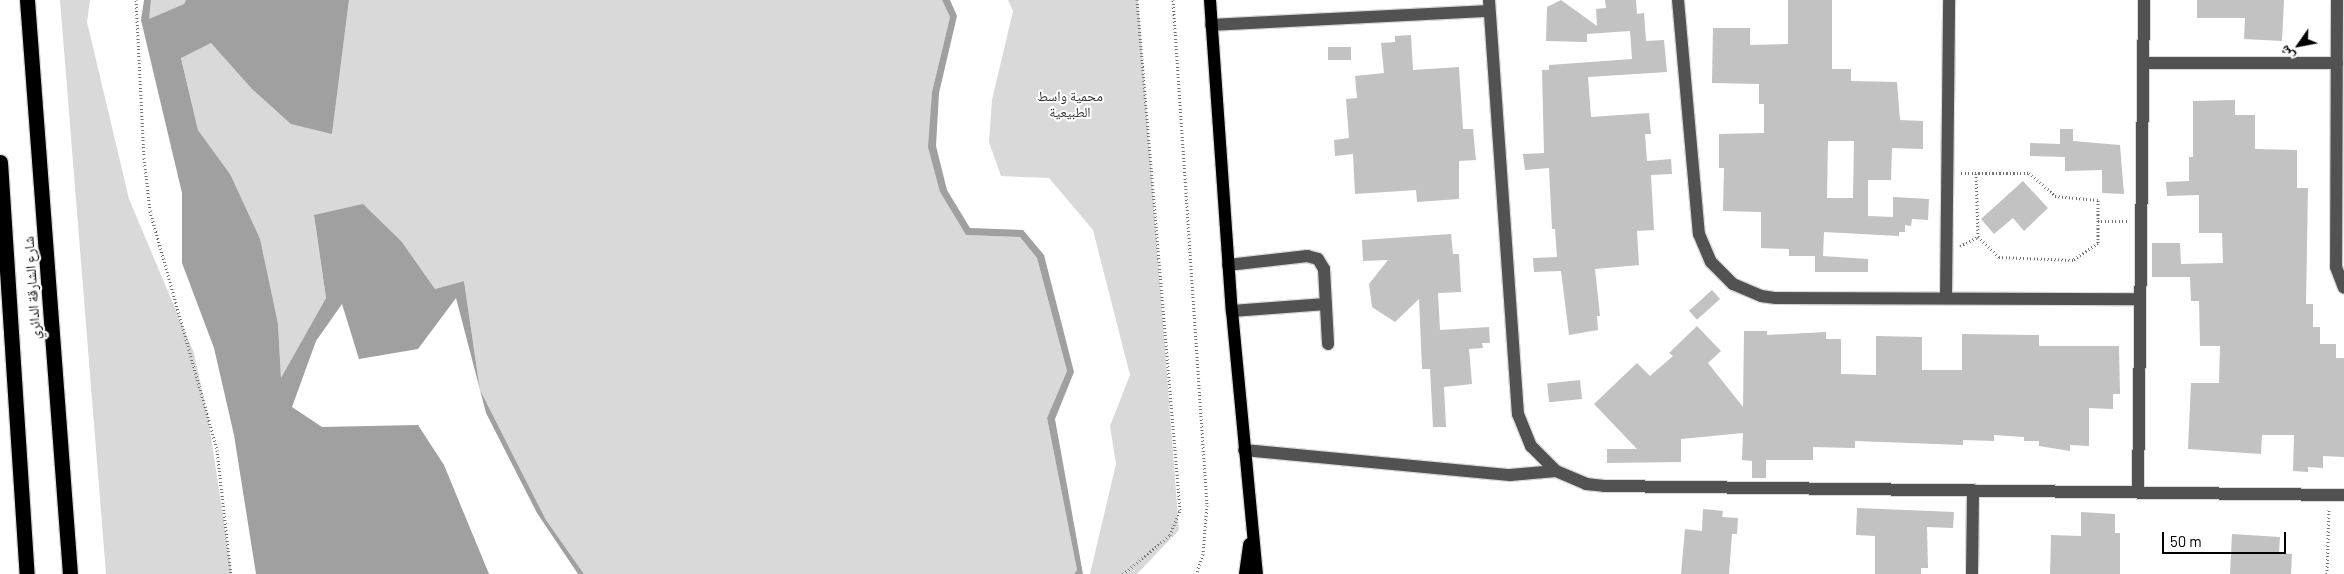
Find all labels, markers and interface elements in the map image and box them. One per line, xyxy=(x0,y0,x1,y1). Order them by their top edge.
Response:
north arrow xyxy=(2274,20,2324,70)
text: ش xyxy=(2275,43,2297,64)
park label: محمية واسط الطبيعية xyxy=(1037,88,1103,120)
street label: شارع الشارقة الدائري xyxy=(20,236,44,340)
scale bar xyxy=(2164,522,2288,554)
text: 50 m xyxy=(2170,532,2202,550)

